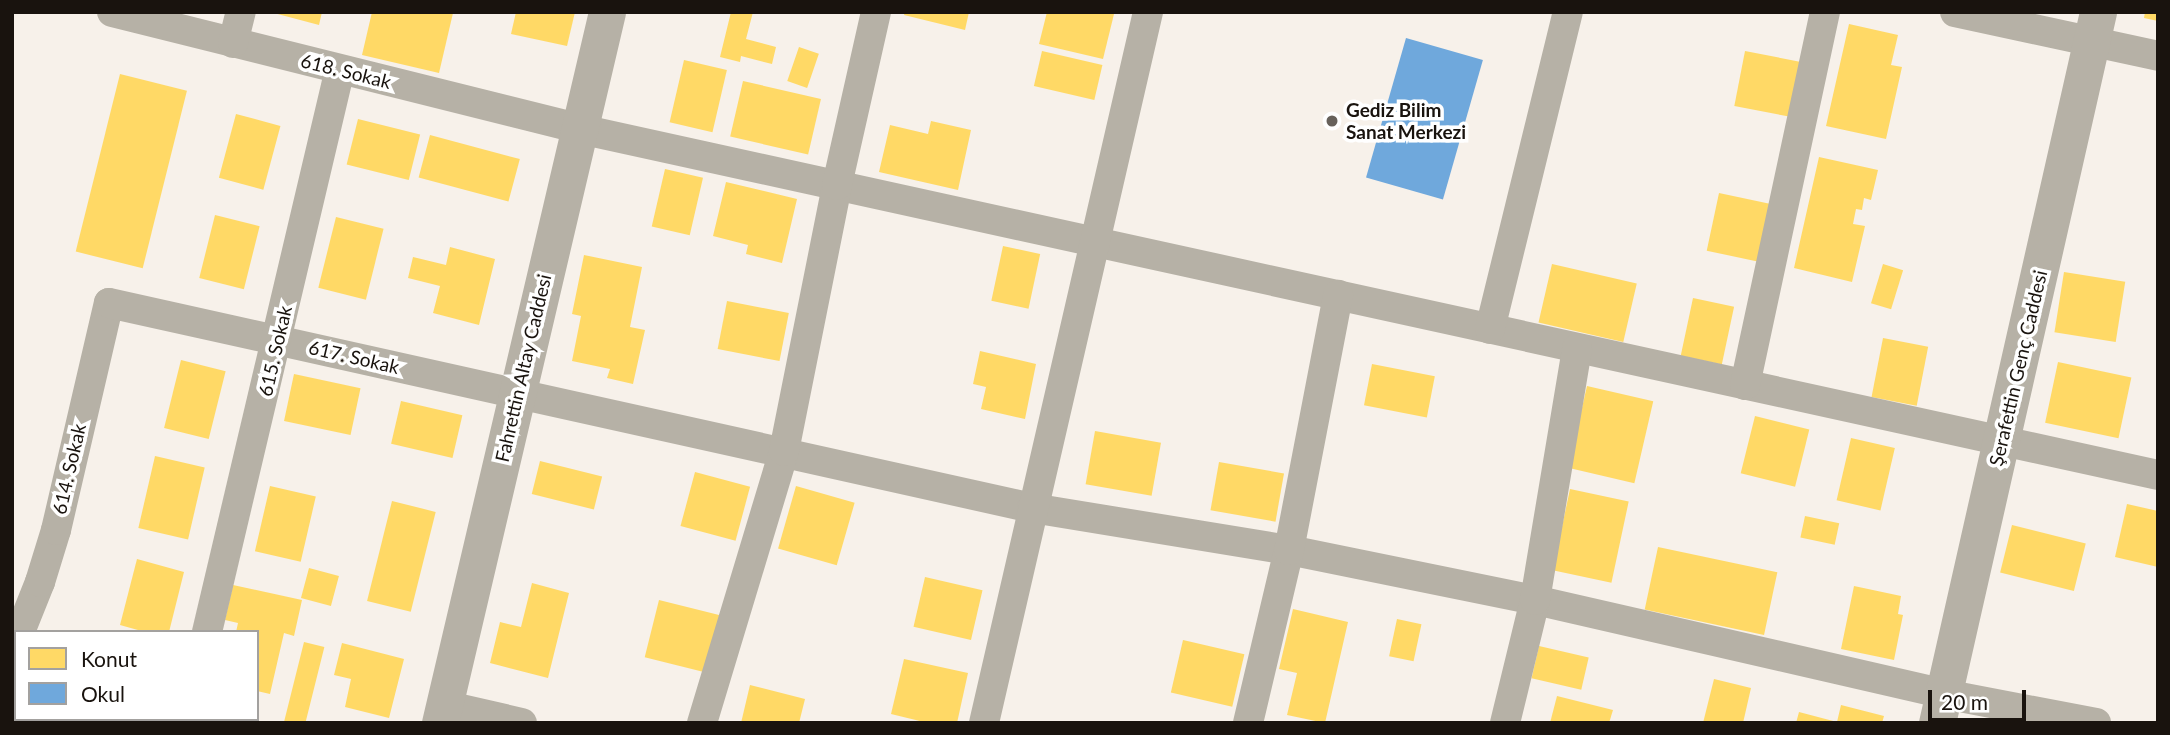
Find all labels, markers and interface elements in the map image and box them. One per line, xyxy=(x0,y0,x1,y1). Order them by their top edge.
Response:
street label: 618. Sokak xyxy=(299,49,393,93)
place label: Gediz Bilim Sanat Merkezi xyxy=(1346,99,1466,143)
marker: Gediz Bilim Sanat Merkezi xyxy=(1324,113,1340,129)
street label: Şerafettin Genç Caddesi xyxy=(1984,268,2052,468)
street label: Fahrettin Altay Caddesi xyxy=(490,271,556,465)
street label: 615. Sokak xyxy=(254,304,296,398)
street label: 617. Sokak xyxy=(307,336,401,378)
street label: 614. Sokak xyxy=(48,422,90,516)
legend xyxy=(14,630,259,721)
text: Konut xyxy=(81,646,137,671)
scale bar xyxy=(1932,676,2030,720)
text: Okul xyxy=(81,681,125,706)
text: 20 m xyxy=(1941,689,1988,714)

